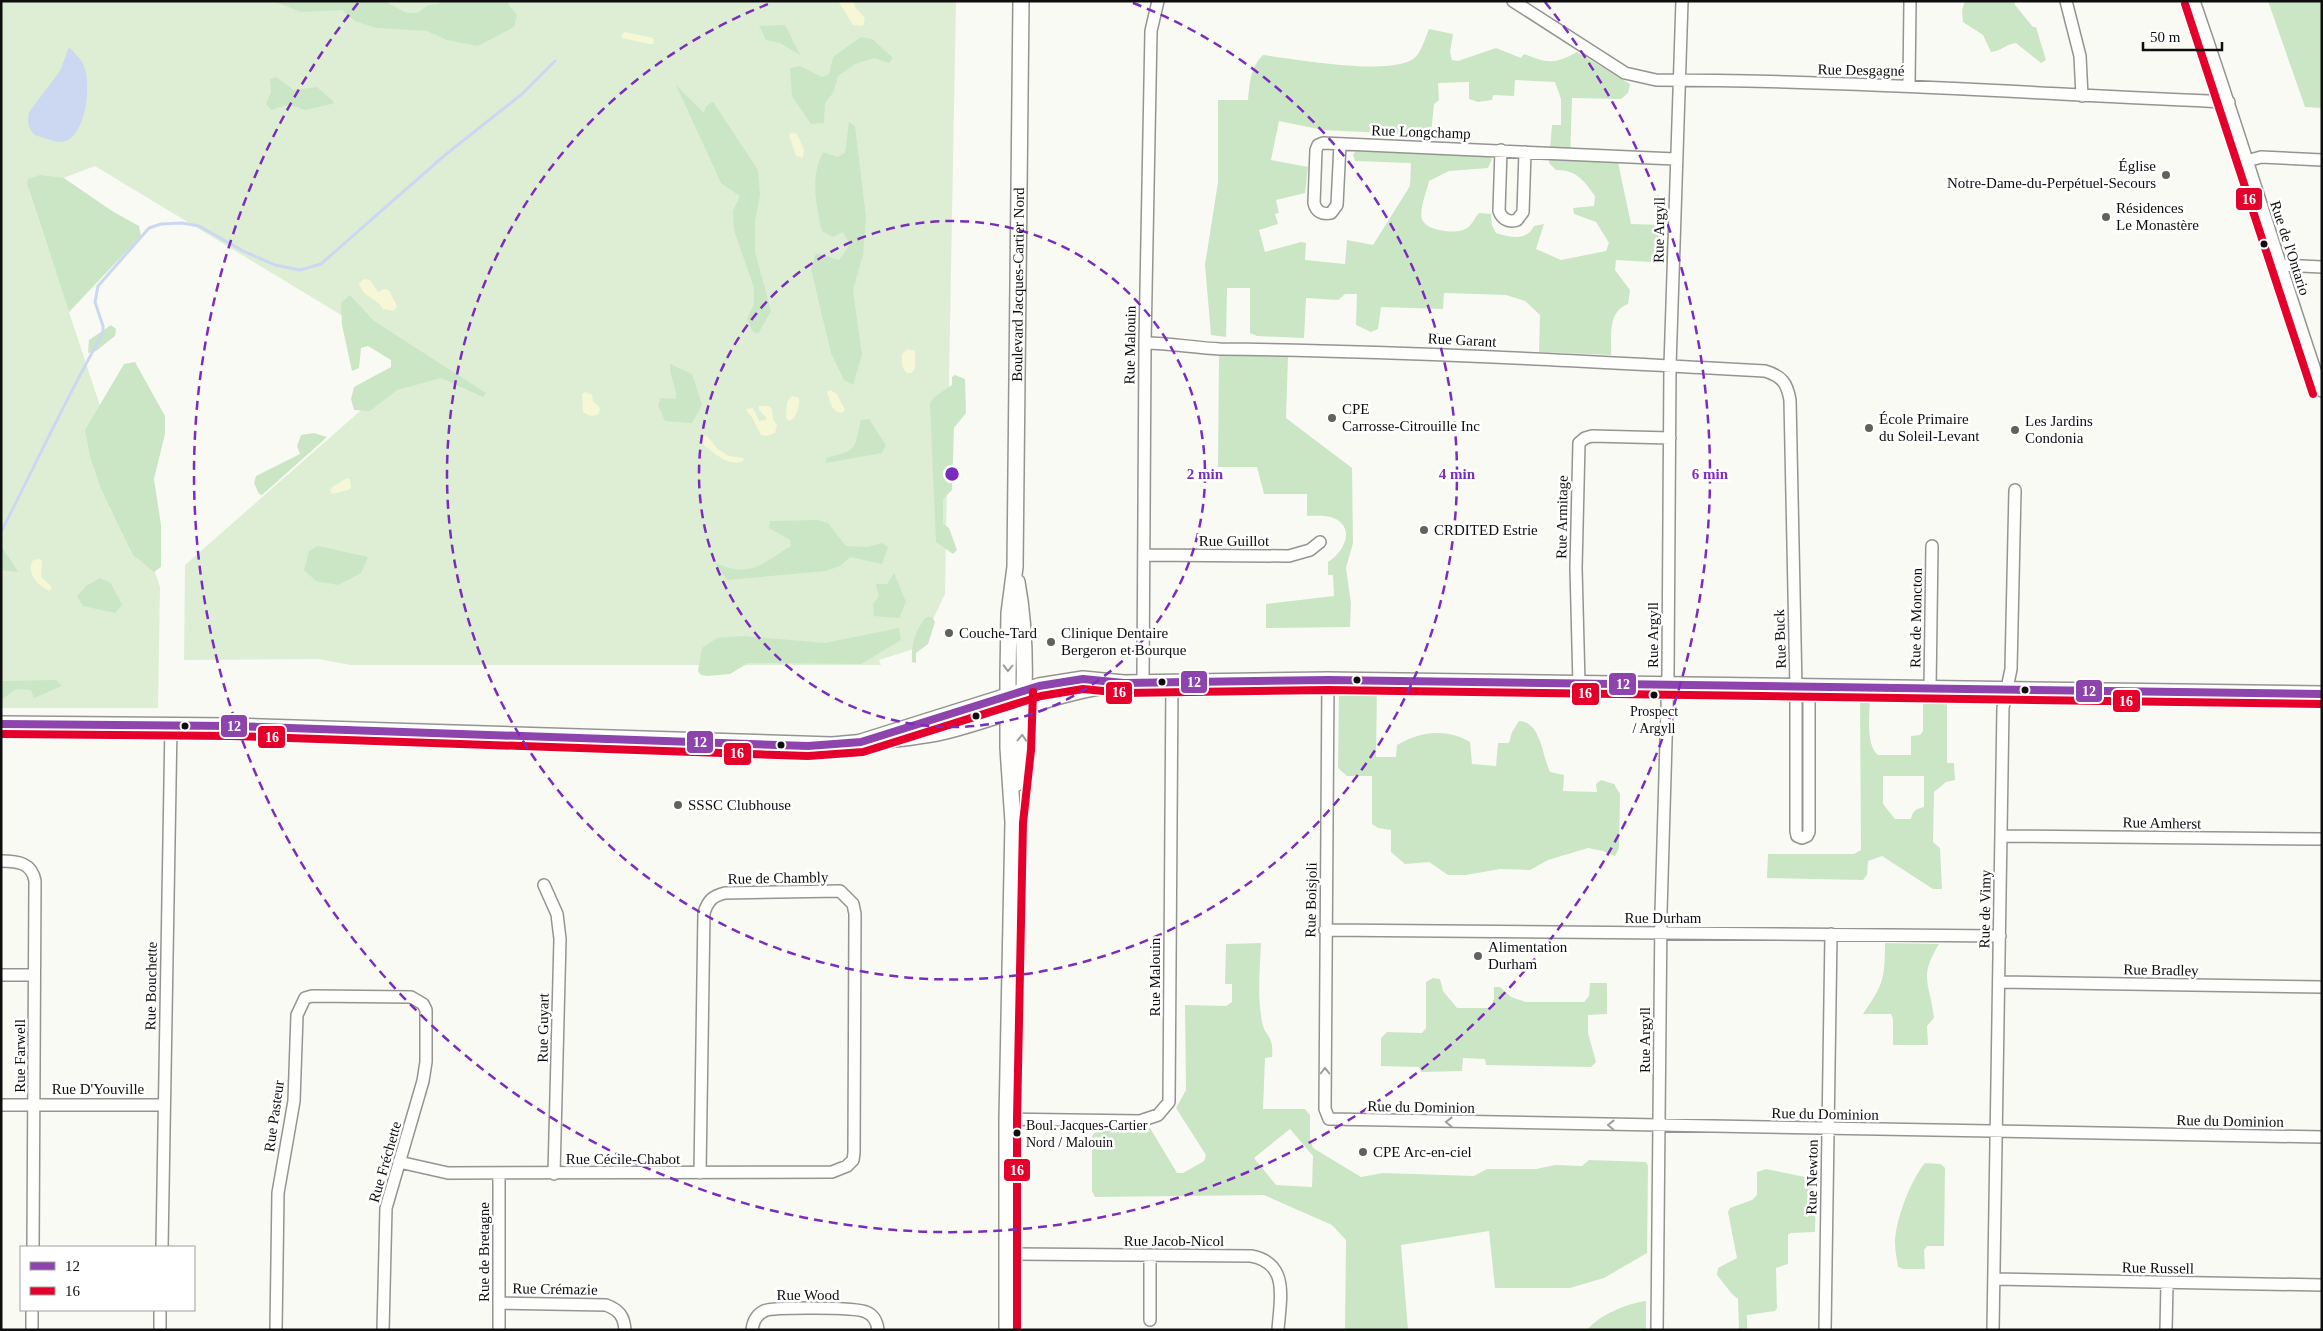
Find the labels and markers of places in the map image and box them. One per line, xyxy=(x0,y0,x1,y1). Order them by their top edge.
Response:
place label: Église Notre-Dame-du-Perpétuel-Secours xyxy=(1947,158,2156,191)
marker: Église Notre-Dame-du-Perpétuel-Secours xyxy=(2160,169,2172,181)
place label: Résidences Le Monastère xyxy=(2116,200,2199,233)
marker: Résidences Le Monastère xyxy=(2100,211,2112,223)
unlabelled marker xyxy=(2259,239,2269,249)
place label: CPE Carrosse-Citrouille Inc xyxy=(1342,401,1480,434)
place label: École Primaire du Soleil-Levant xyxy=(1879,411,1980,444)
marker: CPE Carrosse-Citrouille Inc xyxy=(1326,412,1338,424)
place label: Les Jardins Condonia xyxy=(2025,413,2093,446)
marker: École Primaire du Soleil-Levant xyxy=(1863,422,1875,434)
marker: Les Jardins Condonia xyxy=(2009,424,2021,436)
centre of rings xyxy=(943,465,961,483)
place label: CRDITED Estrie xyxy=(1434,522,1538,538)
marker: CRDITED Estrie xyxy=(1418,524,1430,536)
place label: Couche-Tard xyxy=(959,625,1038,641)
place label: Clinique Dentaire Bergeron et Bourque xyxy=(1061,625,1187,658)
marker: Couche-Tard xyxy=(943,627,955,639)
marker: Clinique Dentaire Bergeron et Bourque xyxy=(1045,636,1057,648)
unlabelled marker xyxy=(1352,675,1362,685)
unlabelled marker xyxy=(1157,677,1167,687)
unlabelled marker xyxy=(2020,685,2030,695)
marker: Prospect / Argyll xyxy=(1649,690,1659,700)
place label: Prospect / Argyll xyxy=(1630,704,1678,736)
unlabelled marker xyxy=(971,711,981,721)
unlabelled marker xyxy=(180,721,190,731)
unlabelled marker xyxy=(776,740,786,750)
place label: SSSC Clubhouse xyxy=(688,797,791,813)
marker: SSSC Clubhouse xyxy=(672,799,684,811)
place label: Alimentation Durham xyxy=(1488,939,1568,972)
marker: Alimentation Durham xyxy=(1472,950,1484,962)
place label: Boul. Jacques-Cartier Nord / Malouin xyxy=(1026,1118,1148,1150)
marker: Boul. Jacques-Cartier Nord / Malouin xyxy=(1012,1128,1022,1138)
place label: CPE Arc-en-ciel xyxy=(1373,1144,1472,1160)
marker: CPE Arc-en-ciel xyxy=(1357,1146,1369,1158)

